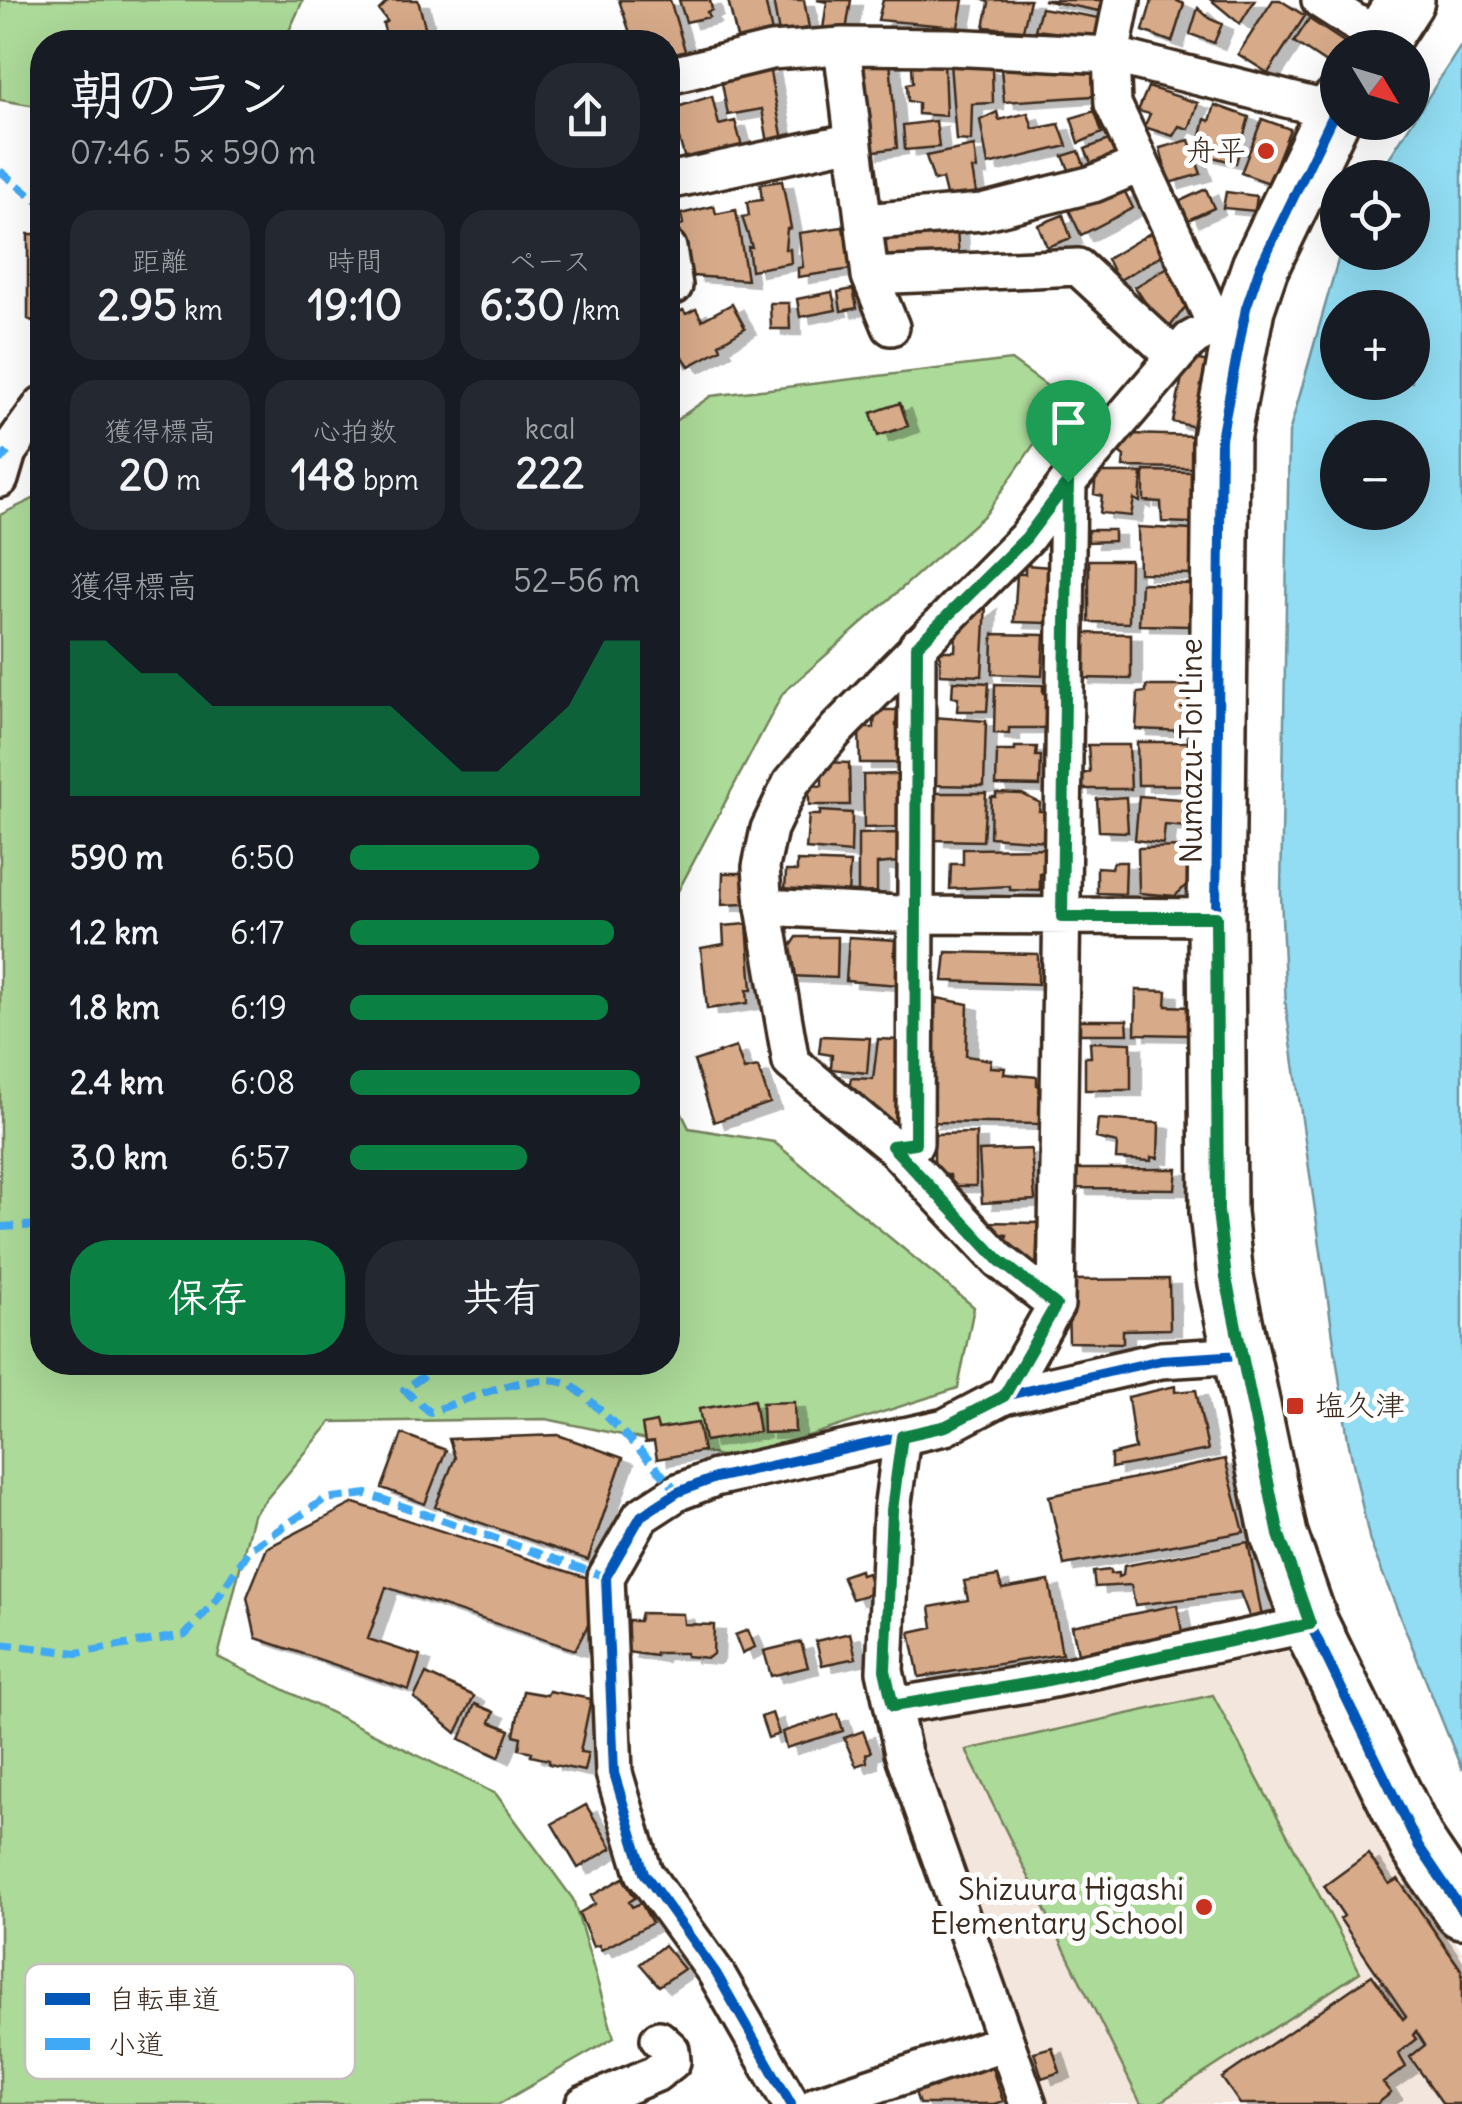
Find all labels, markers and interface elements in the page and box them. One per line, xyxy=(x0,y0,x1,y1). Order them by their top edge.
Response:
north arrow xyxy=(1320,30,1430,140)
map controls xyxy=(1320,30,1430,530)
text: 朝のラン xyxy=(70,60,290,129)
button: share xyxy=(535,63,640,168)
place label: 舟平 xyxy=(1186,131,1246,169)
text: 07:46 · 5 × 590 m xyxy=(70,132,316,173)
marker: 舟平 xyxy=(1255,140,1277,162)
button: locate xyxy=(1320,160,1430,270)
text: 距離 xyxy=(132,243,188,279)
text: 時間 xyxy=(327,243,383,279)
text: ペース xyxy=(509,243,591,279)
text: 2.95 xyxy=(97,279,177,331)
text: 19:10 xyxy=(308,279,402,331)
text: 6:30 xyxy=(480,279,565,331)
button: + xyxy=(1320,290,1430,400)
text: km xyxy=(177,292,223,328)
text: /km xyxy=(565,292,620,328)
pin xyxy=(1026,380,1111,483)
icon: arrive xyxy=(1041,395,1096,450)
text: kcal xyxy=(525,411,575,447)
text: 獲得標高 xyxy=(104,413,216,449)
text: 心拍数 xyxy=(313,413,397,449)
button: − xyxy=(1320,420,1430,530)
text: 222 xyxy=(515,447,585,499)
text: 20 xyxy=(119,449,170,501)
text: 148 xyxy=(291,449,356,501)
text: m xyxy=(170,462,201,498)
text: bpm xyxy=(356,462,419,498)
text: 52–56 m xyxy=(513,560,640,601)
text: 獲得標高 xyxy=(70,565,198,606)
street label: Numazu-Toi Line xyxy=(1172,638,1210,864)
text: 590 m xyxy=(70,837,164,878)
text: 6:50 xyxy=(230,837,295,878)
text: 1.2 km xyxy=(70,912,159,953)
text: 6:17 xyxy=(230,912,284,953)
text: 1.8 km xyxy=(70,987,160,1028)
text: 6:19 xyxy=(230,987,287,1028)
text: 2.4 km xyxy=(70,1062,164,1103)
text: 6:08 xyxy=(230,1062,295,1103)
text: 3.0 km xyxy=(70,1137,168,1178)
text: 6:57 xyxy=(230,1137,290,1178)
button: 保存 xyxy=(70,1240,345,1355)
button: 共有 xyxy=(365,1240,640,1355)
place label: 塩久津 xyxy=(1315,1386,1405,1424)
marker: 塩久津 xyxy=(1284,1395,1306,1417)
place label: Shizuura Higashi Elementary School xyxy=(931,1870,1184,1942)
marker: Shizuura Higashi Elementary School xyxy=(1193,1896,1215,1918)
legend xyxy=(25,1964,355,2079)
text: 自転車道 xyxy=(108,1981,220,2017)
text: 小道 xyxy=(108,2026,164,2062)

